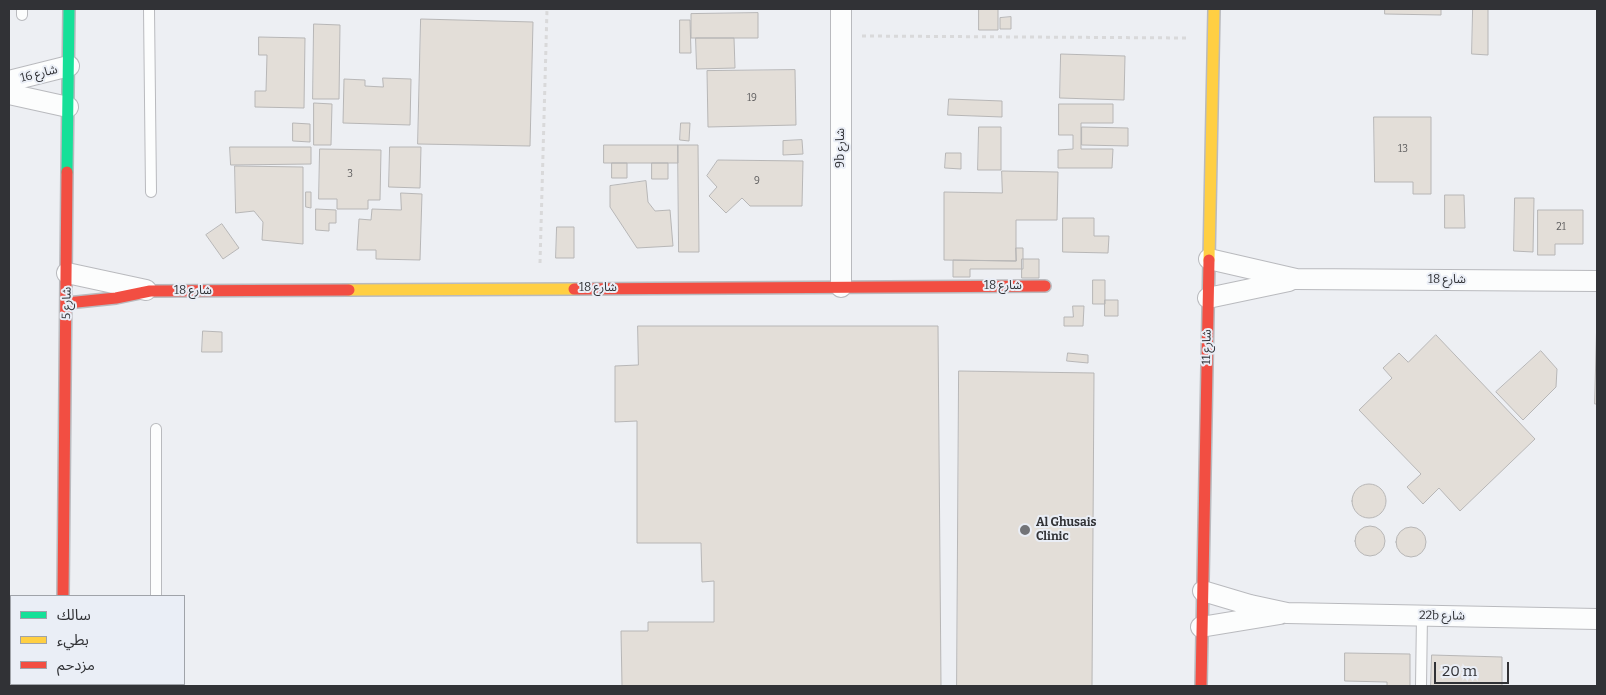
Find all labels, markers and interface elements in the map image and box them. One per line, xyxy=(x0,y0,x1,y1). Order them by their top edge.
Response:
street label: شارع 16 xyxy=(19,62,59,86)
house number: 19 xyxy=(747,92,757,104)
street label: 9b شارع xyxy=(834,128,848,168)
house number: 13 xyxy=(1398,143,1408,155)
house number: 3 xyxy=(347,168,353,180)
house number: 9 xyxy=(754,175,760,187)
house number: 21 xyxy=(1556,221,1566,233)
street label: شارع 18 xyxy=(1428,273,1466,287)
street label: شارع 18 xyxy=(984,279,1022,293)
street label: شارع 18 xyxy=(579,281,617,295)
street label: شارع 18 xyxy=(174,284,212,298)
street label: شارع 5 xyxy=(60,287,74,319)
street label: شارع 11 xyxy=(1199,329,1215,365)
place label: Al Ghusais Clinic xyxy=(1036,516,1096,544)
marker: Al Ghusais Clinic xyxy=(1018,523,1032,537)
legend xyxy=(10,595,185,685)
text: سالك xyxy=(57,606,91,624)
street label: 22b شارع xyxy=(1419,608,1465,624)
text: بطيء xyxy=(57,631,89,649)
scale bar xyxy=(1436,652,1511,684)
text: مزدحم xyxy=(57,656,95,674)
text: 20 m xyxy=(1442,662,1477,680)

